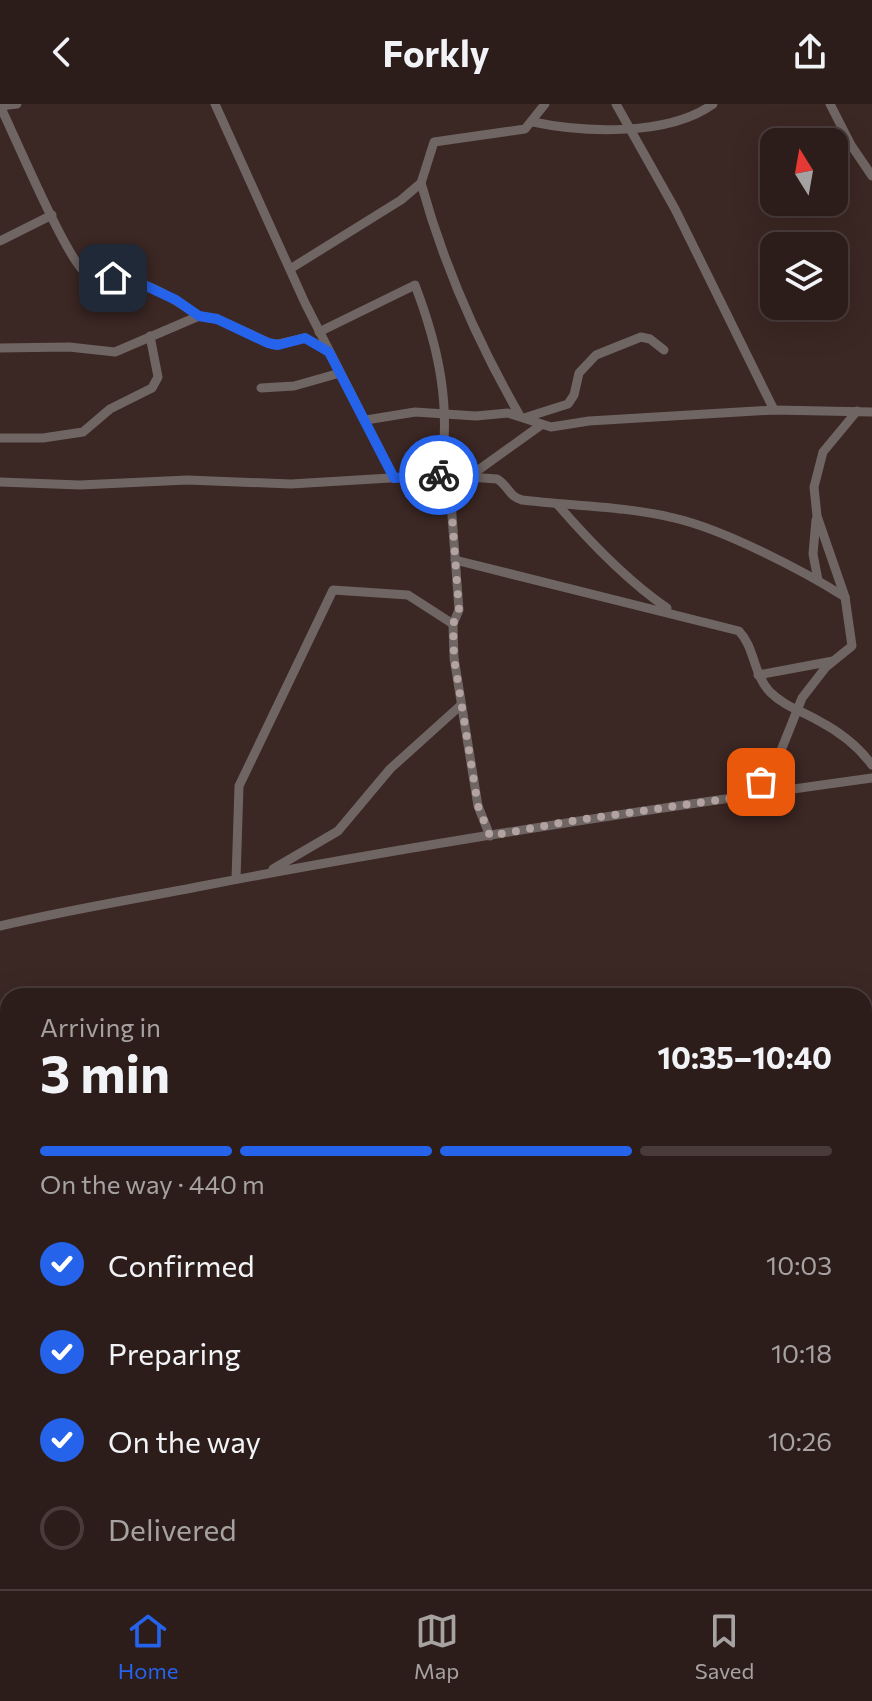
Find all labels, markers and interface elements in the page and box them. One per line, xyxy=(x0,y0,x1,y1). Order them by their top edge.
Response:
icon: back xyxy=(40,30,84,74)
text: Forkly xyxy=(383,30,489,74)
icon: share xyxy=(788,30,832,74)
north arrow xyxy=(760,128,848,216)
map controls xyxy=(760,128,848,320)
button: layers xyxy=(760,232,848,320)
pin xyxy=(79,244,147,312)
icon: home xyxy=(91,256,135,300)
courier xyxy=(399,435,479,515)
icon: bike xyxy=(417,453,461,497)
pin xyxy=(727,748,795,816)
icon: bag xyxy=(739,760,783,804)
text: Arriving in xyxy=(40,1011,161,1042)
text: 10:35–10:40 xyxy=(657,1038,832,1075)
text: 3 min xyxy=(40,1040,170,1104)
text: On the way · 440 m xyxy=(40,1168,265,1199)
icon: check xyxy=(40,1242,84,1286)
text: Confirmed xyxy=(108,1246,255,1283)
text: 10:03 xyxy=(766,1249,832,1280)
icon: check xyxy=(40,1330,84,1374)
text: Preparing xyxy=(108,1334,241,1371)
text: 10:18 xyxy=(771,1337,832,1368)
icon: check xyxy=(40,1418,84,1462)
text: On the way xyxy=(108,1422,261,1459)
text: 10:26 xyxy=(768,1425,832,1456)
text: Delivered xyxy=(108,1510,237,1547)
tab: Home xyxy=(118,1609,178,1684)
tab: Map xyxy=(414,1609,459,1684)
tab: Saved xyxy=(695,1609,754,1684)

